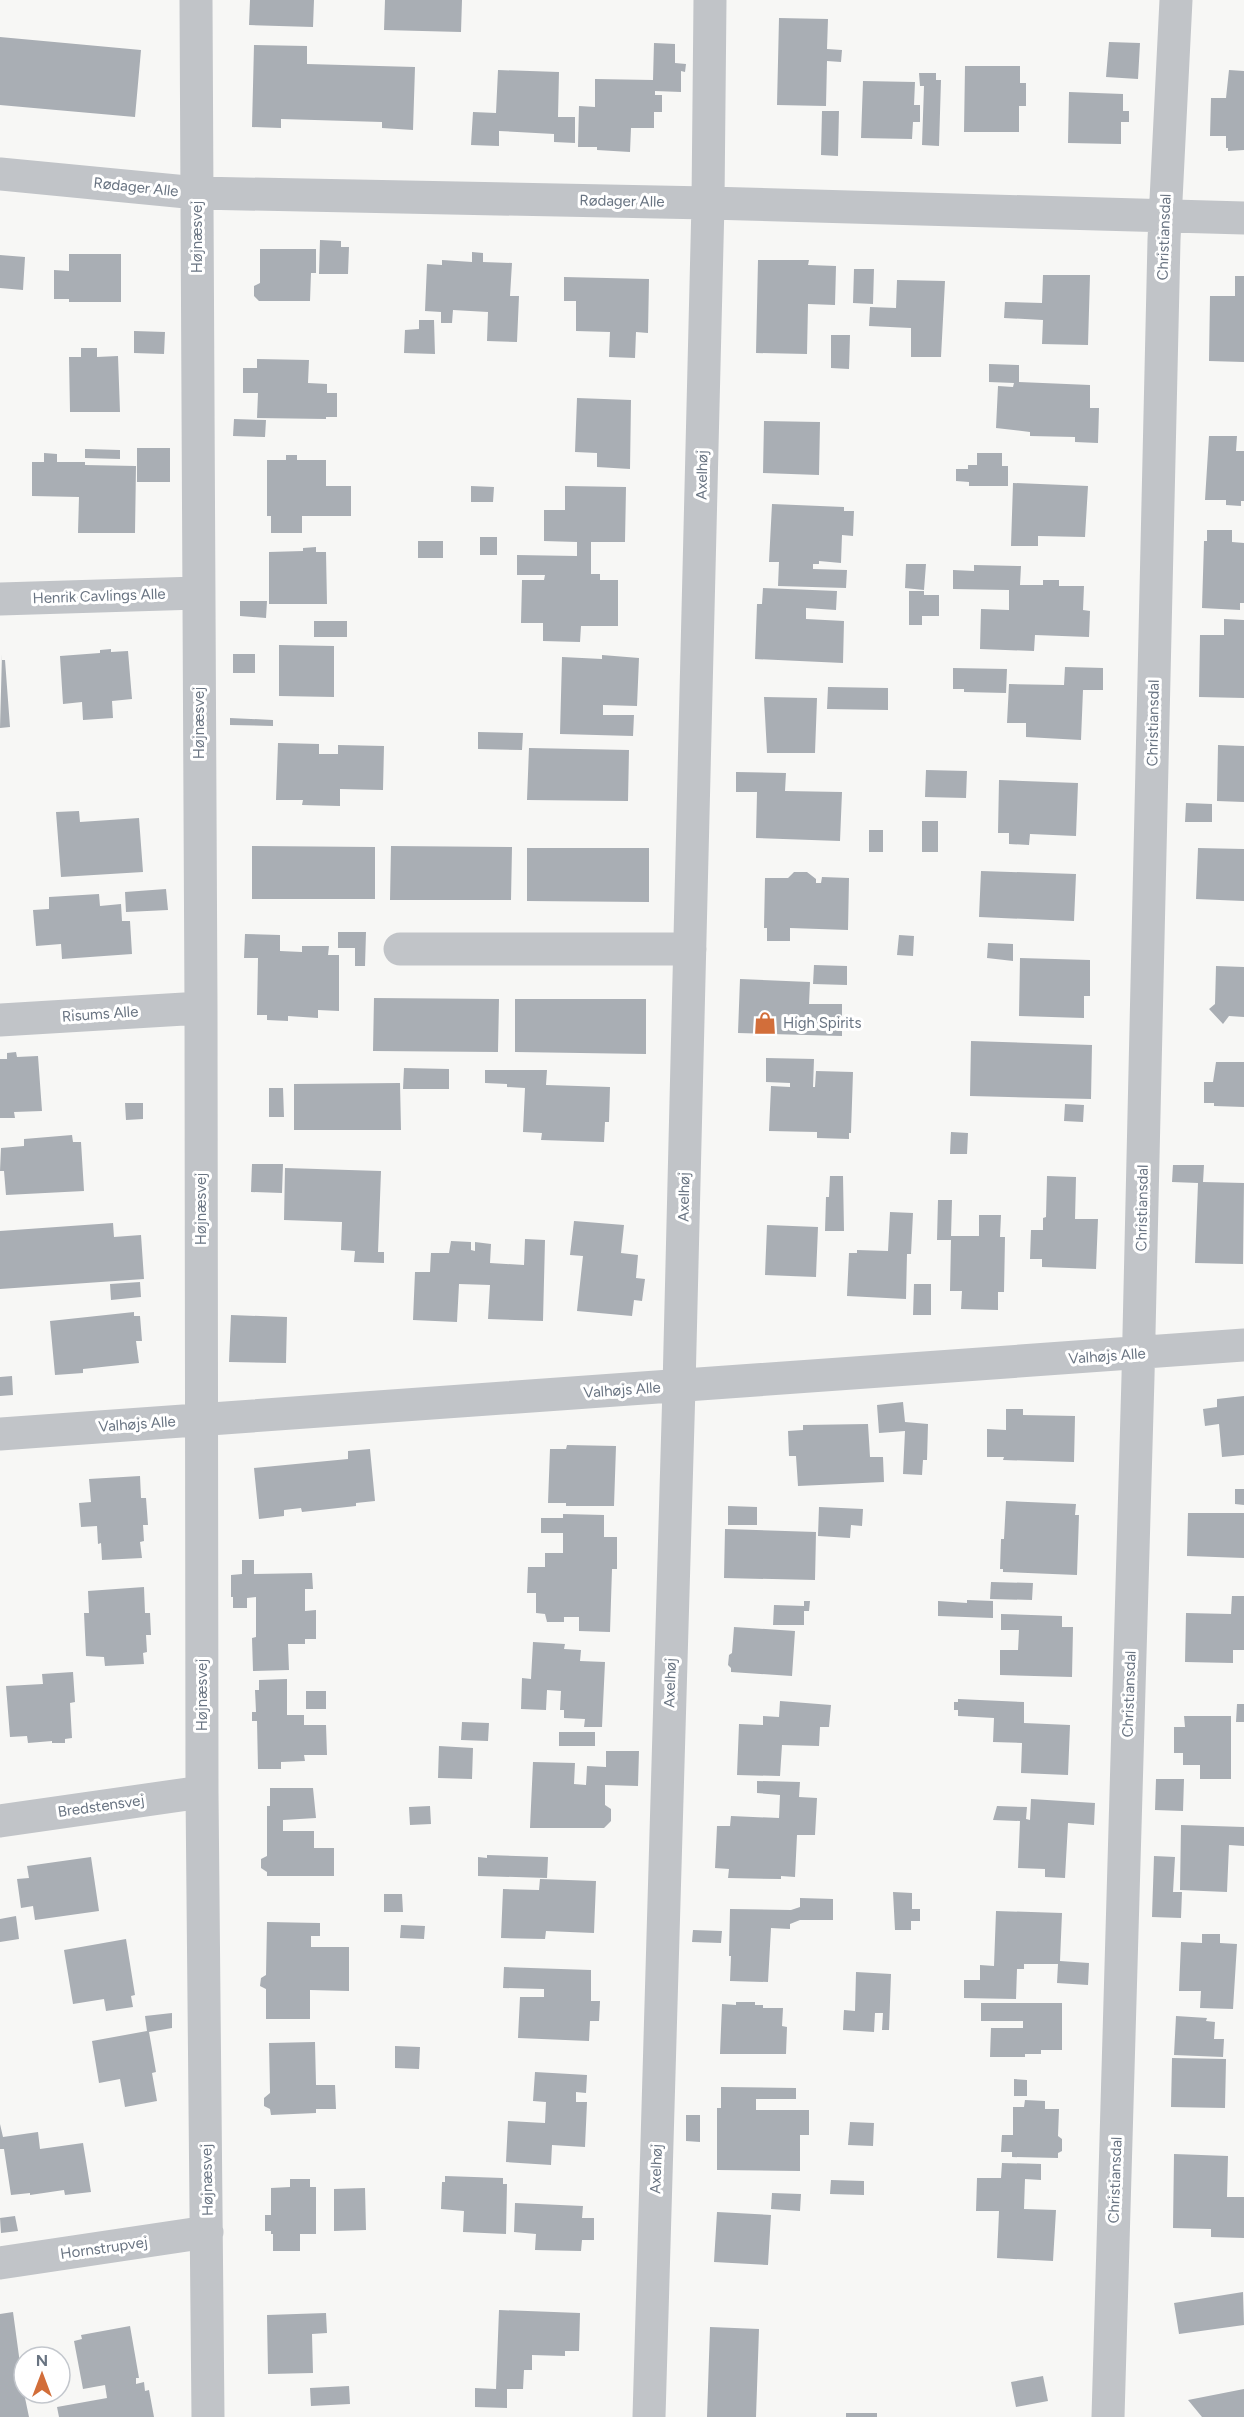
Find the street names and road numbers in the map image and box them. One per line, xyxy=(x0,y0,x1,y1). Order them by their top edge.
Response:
street label: Rødager Alle xyxy=(93,174,179,200)
street label: Rødager Alle xyxy=(579,191,665,211)
street label: Christiansdal xyxy=(1153,193,1175,281)
street label: Højnæsvej xyxy=(188,201,206,273)
street label: Axelhøj xyxy=(693,450,711,500)
street label: Henrik Cavlings Alle xyxy=(32,585,166,607)
street label: Christiansdal xyxy=(1143,680,1163,766)
street label: Højnæsvej xyxy=(190,687,208,759)
street label: Risums Alle xyxy=(61,1002,139,1026)
street label: Christiansdal xyxy=(1132,1165,1152,1251)
street label: Axelhøj xyxy=(675,1172,693,1222)
street label: Højnæsvej xyxy=(192,1173,210,1245)
street label: Valhøjs Alle xyxy=(1068,1344,1146,1368)
street label: Valhøjs Alle xyxy=(583,1378,661,1402)
street label: Valhøjs Alle xyxy=(98,1412,176,1436)
street label: Christiansdal xyxy=(1118,1650,1140,1738)
street label: Axelhøj xyxy=(660,1658,680,1708)
street label: Højnæsvej xyxy=(193,1659,211,1731)
street label: Bredstensvej xyxy=(57,1791,145,1821)
street label: Christiansdal xyxy=(1104,2136,1126,2224)
street label: Højnæsvej xyxy=(197,2144,217,2216)
street label: Axelhøj xyxy=(646,2144,666,2194)
street label: Hornstrupvej xyxy=(59,2233,149,2263)

